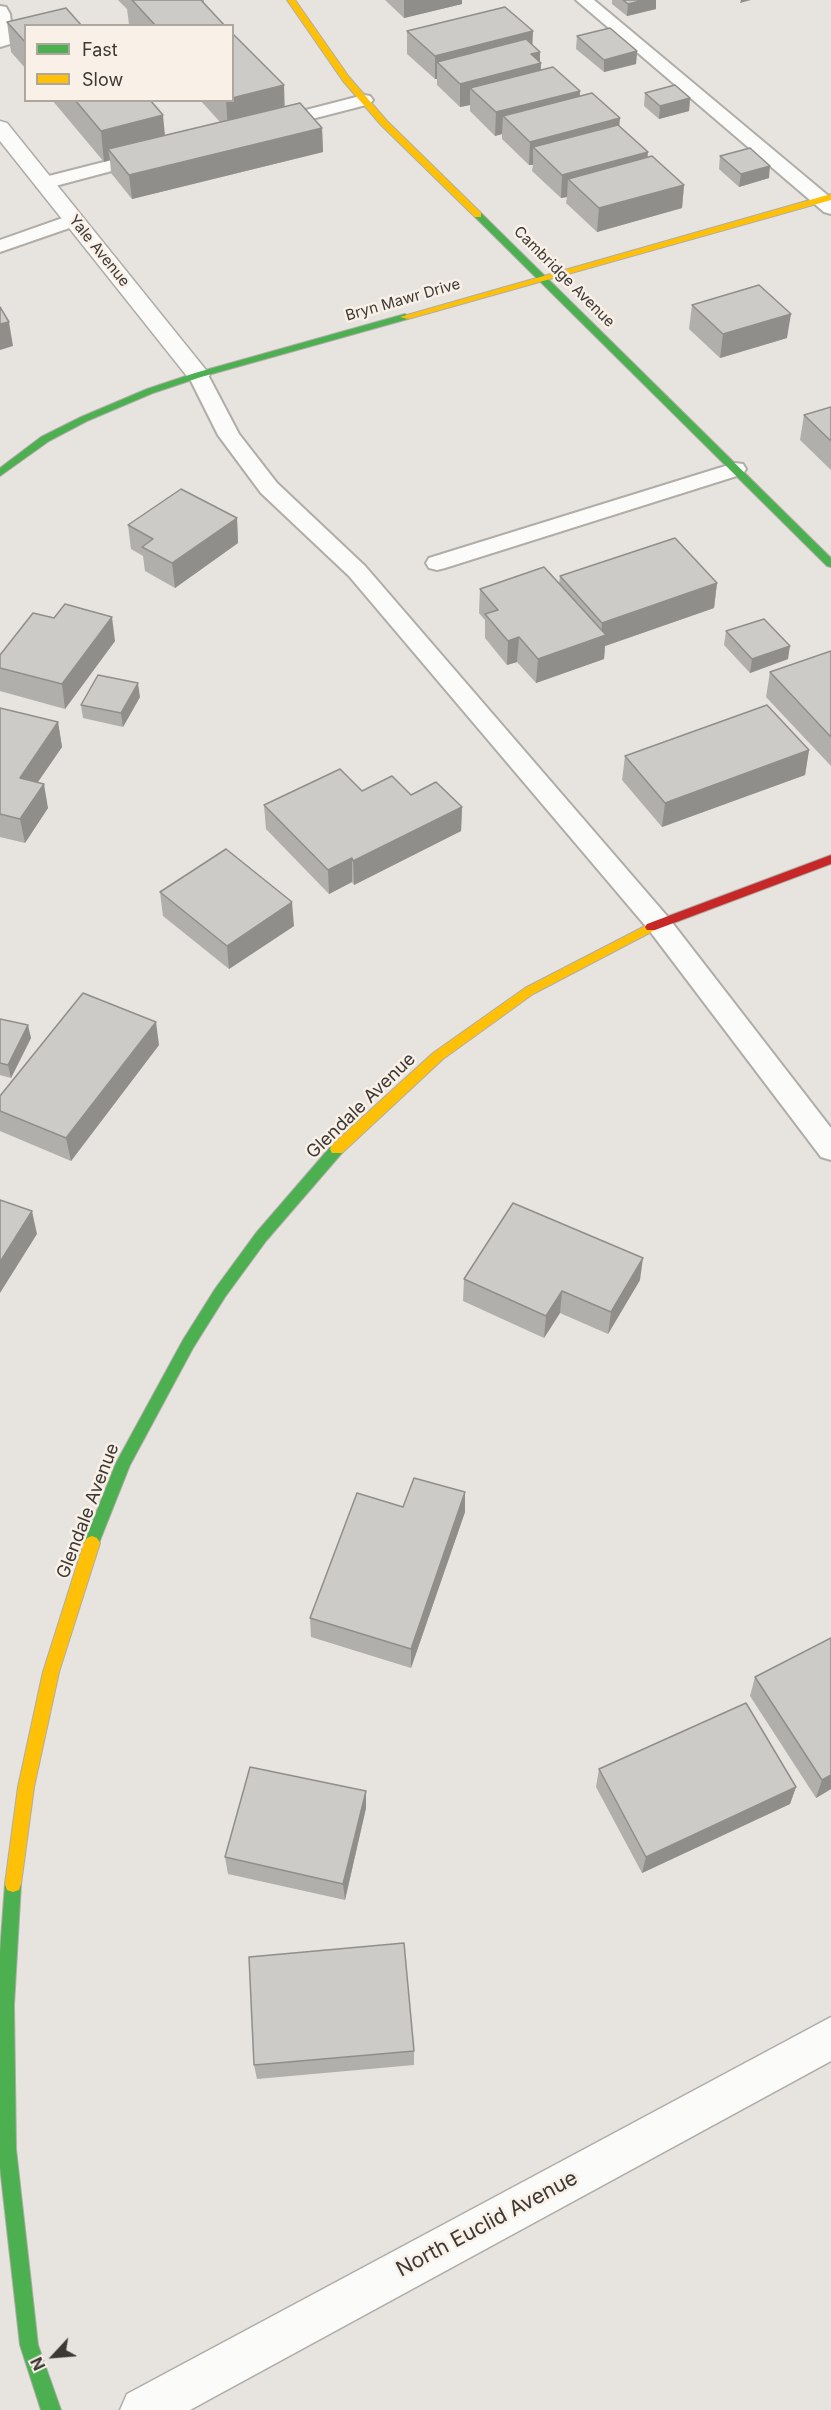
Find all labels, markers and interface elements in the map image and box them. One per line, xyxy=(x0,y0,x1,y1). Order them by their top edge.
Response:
legend xyxy=(24,24,234,102)
text: Fast xyxy=(82,39,118,60)
text: Slow xyxy=(82,69,123,90)
street label: Yale Avenue xyxy=(65,212,133,290)
street label: Cambridge Avenue xyxy=(510,223,618,331)
street label: Bryn Mawr Drive xyxy=(344,275,462,325)
street label: Glendale Avenue xyxy=(302,1048,420,1164)
street label: Glendale Avenue xyxy=(52,1440,124,1582)
street label: North Euclid Avenue xyxy=(392,2166,582,2282)
north arrow xyxy=(24,2326,84,2386)
text: N xyxy=(26,2354,49,2374)

